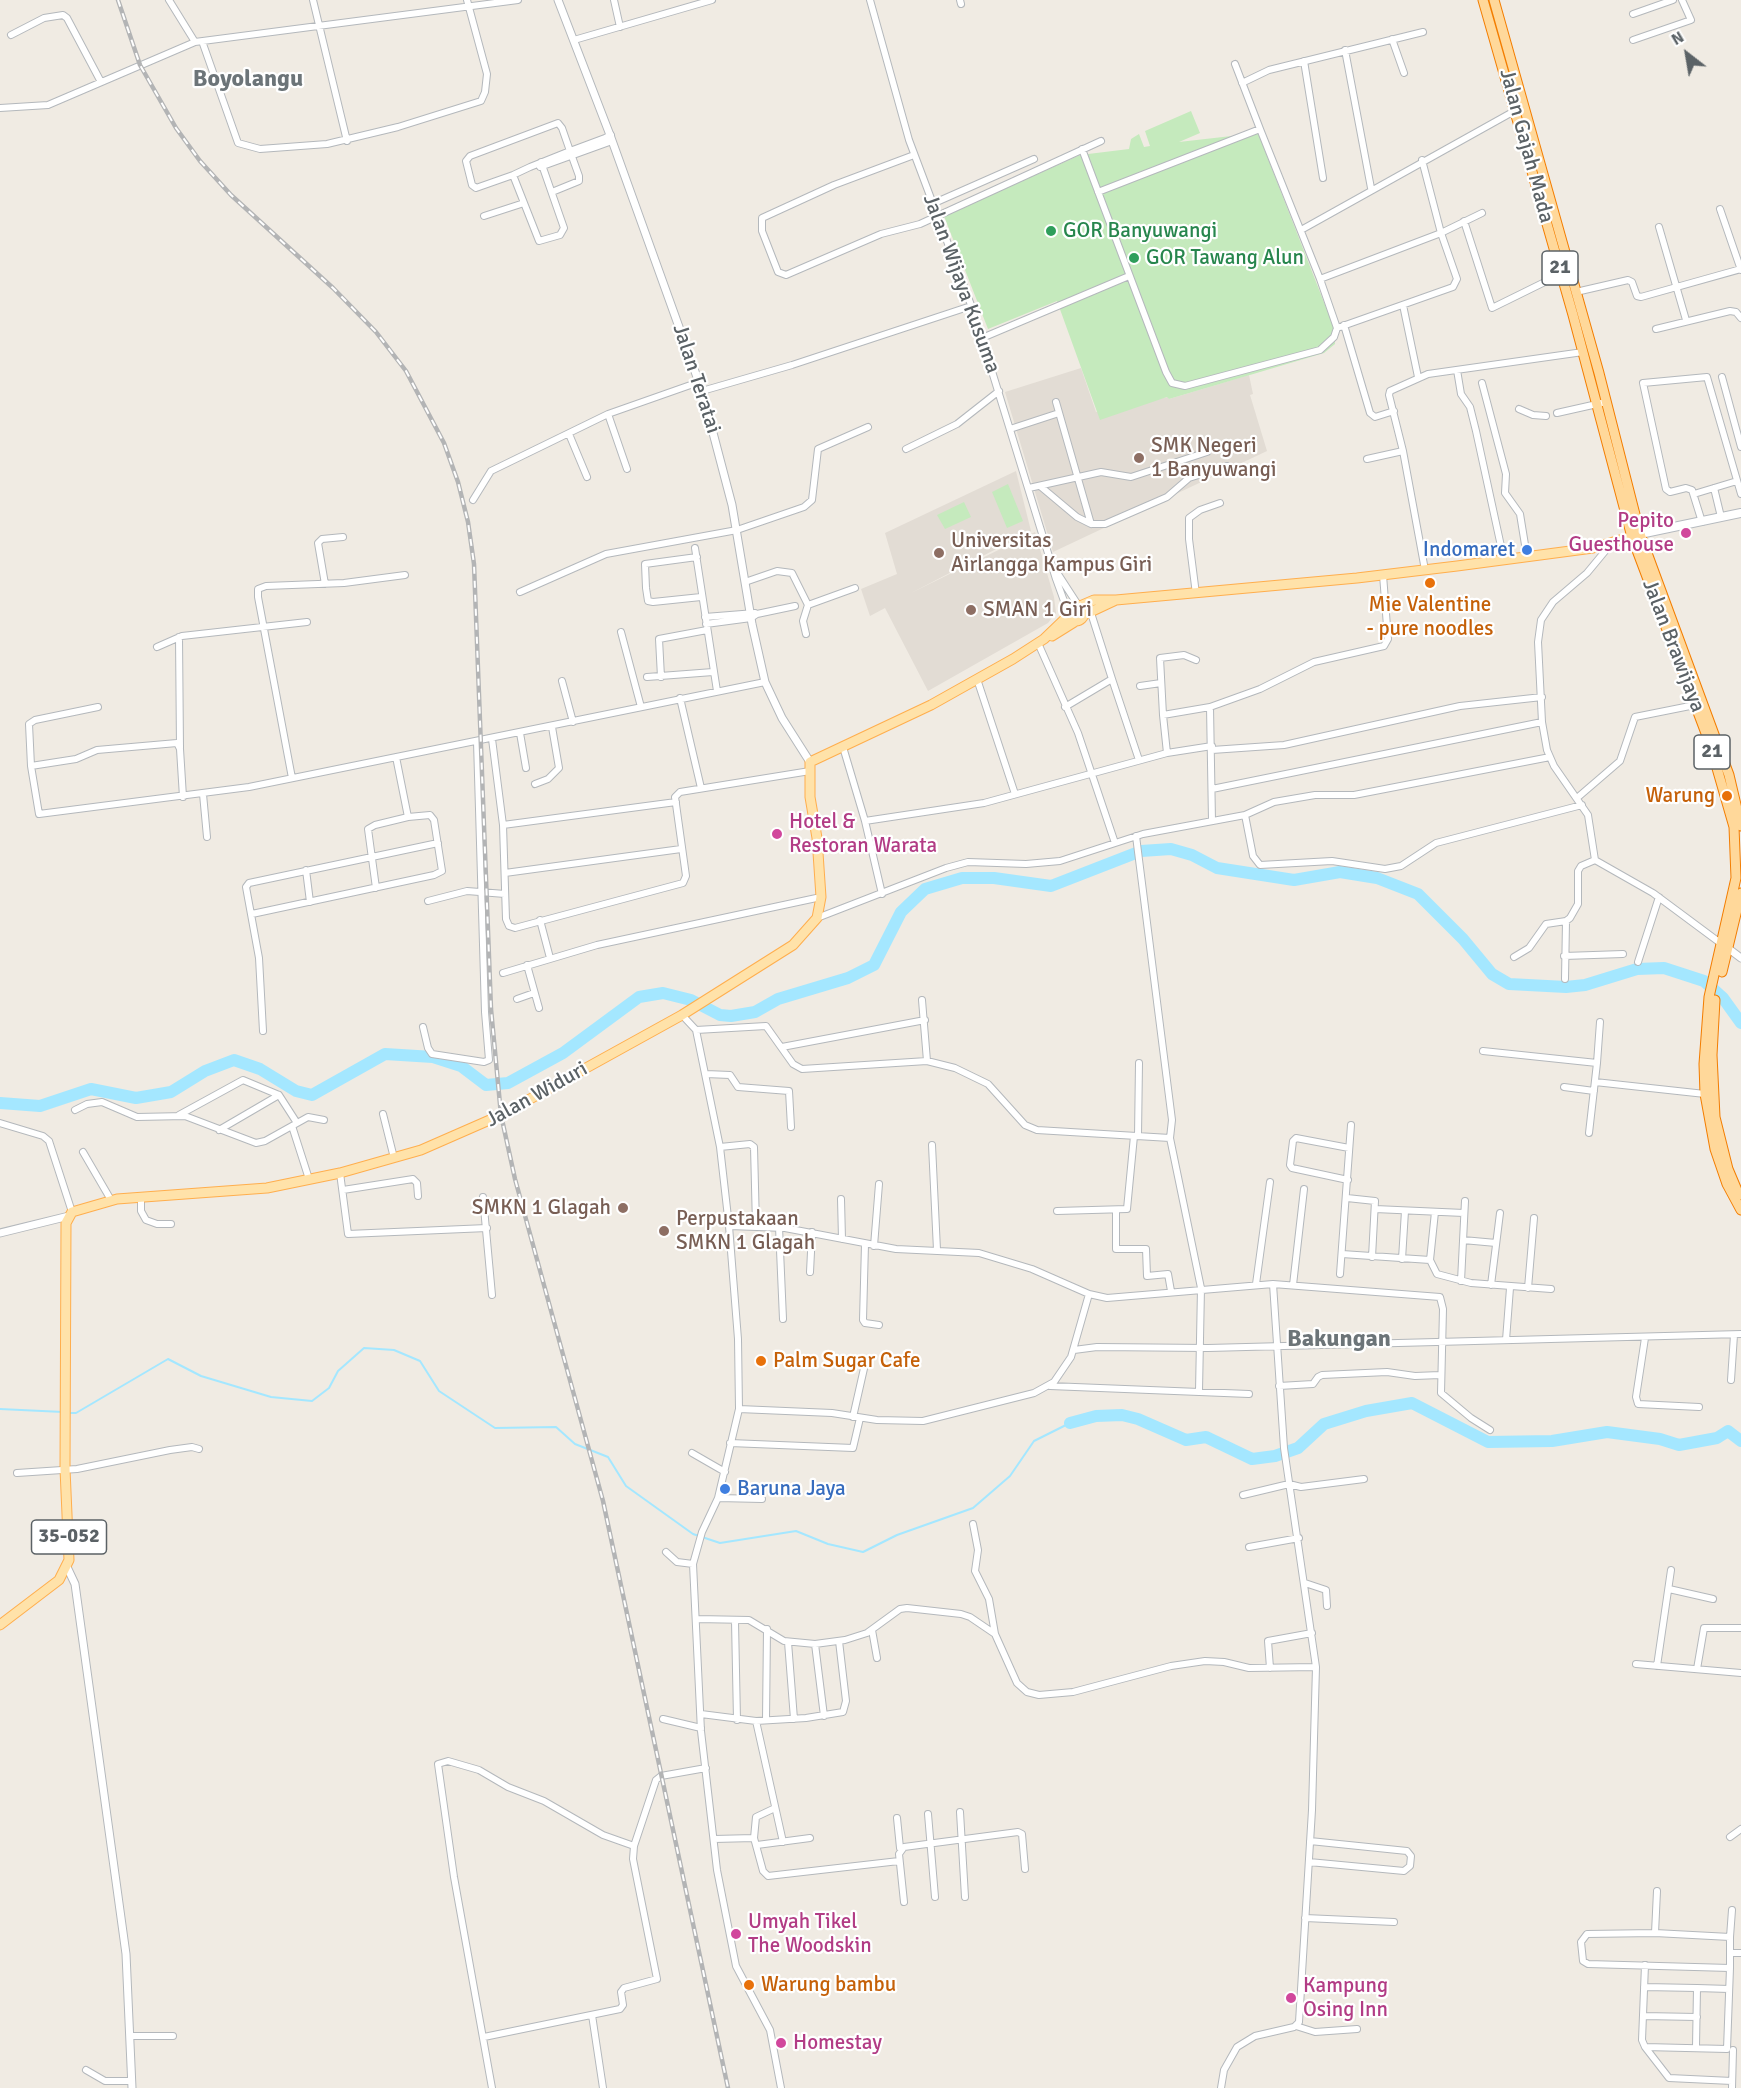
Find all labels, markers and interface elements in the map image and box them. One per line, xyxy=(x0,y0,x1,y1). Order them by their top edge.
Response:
north arrow xyxy=(1657,24,1717,84)
text: N xyxy=(1668,27,1688,50)
district label: Boyolangu xyxy=(193,66,303,94)
street label: Jalan Gajah Mada xyxy=(1493,66,1559,226)
street label: Jalan Wijaya Kusuma xyxy=(917,191,1005,377)
place label: GOR Banyuwangi xyxy=(1063,218,1217,244)
marker: GOR Banyuwangi xyxy=(1044,224,1058,238)
place label: GOR Tawang Alun xyxy=(1146,245,1304,271)
marker: GOR Tawang Alun xyxy=(1127,251,1141,265)
road number: 21 xyxy=(1542,251,1578,285)
street label: Jalan Teratai xyxy=(667,321,725,437)
place label: SMK Negeri 1 Banyuwangi xyxy=(1151,433,1276,483)
marker: SMK Negeri 1 Banyuwangi xyxy=(1132,451,1146,465)
place label: Pepito Guesthouse xyxy=(1568,508,1674,558)
marker: Pepito Guesthouse xyxy=(1679,526,1693,540)
place label: Universitas Airlangga Kampus Giri xyxy=(951,528,1152,578)
place label: Indomaret xyxy=(1423,537,1515,563)
marker: Indomaret xyxy=(1520,543,1534,557)
marker: Universitas Airlangga Kampus Giri xyxy=(932,546,946,560)
marker: Mie Valentine - pure noodles xyxy=(1423,576,1437,590)
street label: Jalan Brawijaya xyxy=(1636,576,1710,716)
place label: Mie Valentine - pure noodles xyxy=(1366,592,1494,642)
place label: SMAN 1 Giri xyxy=(983,597,1092,623)
marker: SMAN 1 Giri xyxy=(964,603,978,617)
road number: 21 xyxy=(1694,735,1730,769)
place label: Warung xyxy=(1646,783,1715,809)
marker: Warung xyxy=(1720,789,1734,803)
place label: Hotel & Restoran Warata xyxy=(789,809,937,859)
marker: Hotel & Restoran Warata xyxy=(770,827,784,841)
street label: Jalan Widuri xyxy=(482,1057,592,1133)
place label: SMKN 1 Glagah xyxy=(472,1195,611,1221)
marker: SMKN 1 Glagah xyxy=(616,1201,630,1215)
place label: Perpustakaan SMKN 1 Glagah xyxy=(676,1206,815,1256)
marker: Perpustakaan SMKN 1 Glagah xyxy=(657,1224,671,1238)
district label: Bakungan xyxy=(1287,1326,1391,1354)
place label: Palm Sugar Cafe xyxy=(773,1348,920,1374)
marker: Palm Sugar Cafe xyxy=(754,1354,768,1368)
place label: Baruna Jaya xyxy=(737,1476,846,1502)
marker: Baruna Jaya xyxy=(718,1482,732,1496)
road number: 35-052 xyxy=(32,1520,106,1554)
place label: Umyah Tikel The Woodskin xyxy=(748,1909,872,1959)
marker: Umyah Tikel The Woodskin xyxy=(729,1927,743,1941)
place label: Warung bambu xyxy=(761,1972,896,1998)
place label: Kampung Osing Inn xyxy=(1303,1973,1388,2023)
marker: Warung bambu xyxy=(742,1978,756,1992)
marker: Kampung Osing Inn xyxy=(1284,1991,1298,2005)
place label: Homestay xyxy=(793,2030,882,2056)
marker: Homestay xyxy=(774,2036,788,2050)

